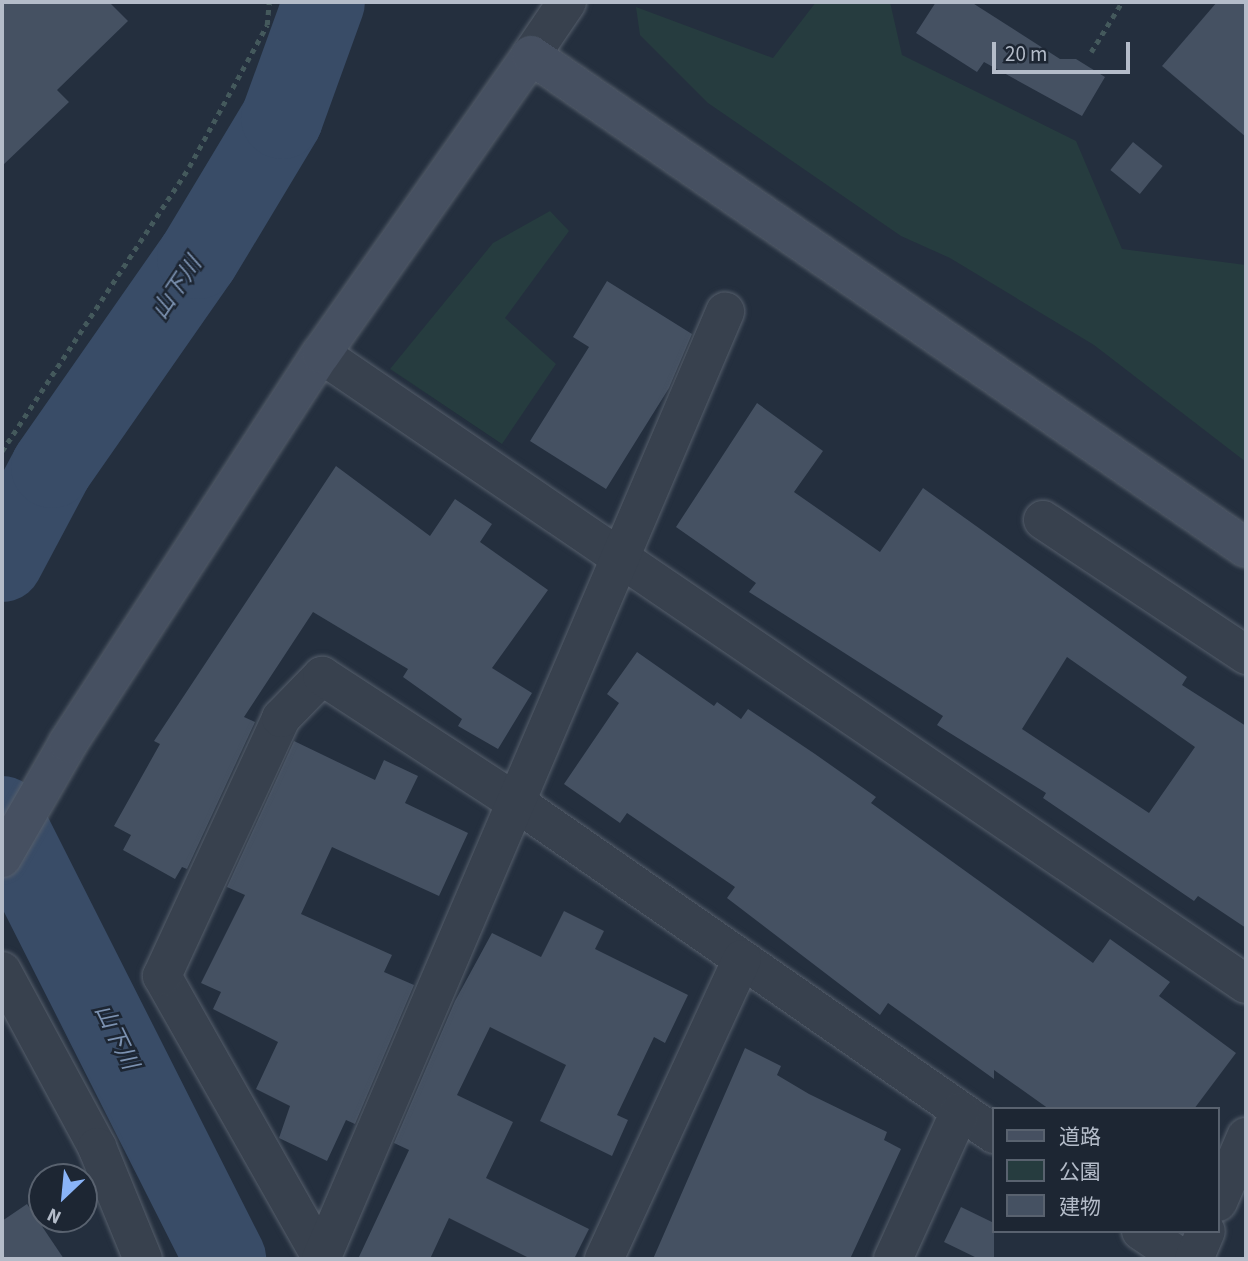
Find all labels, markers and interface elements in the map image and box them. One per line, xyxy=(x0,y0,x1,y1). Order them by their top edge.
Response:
scale bar xyxy=(996,28,1134,72)
text: 20 m xyxy=(1005,39,1047,69)
water label: 山下川 xyxy=(146,252,208,324)
water label: 山下川 xyxy=(88,1000,144,1074)
legend xyxy=(992,1107,1220,1233)
text: 道路 xyxy=(1059,1122,1101,1152)
text: 公園 xyxy=(1059,1157,1101,1187)
north arrow xyxy=(28,1163,98,1233)
text: 建物 xyxy=(1059,1192,1101,1222)
text: N xyxy=(43,1201,66,1230)

